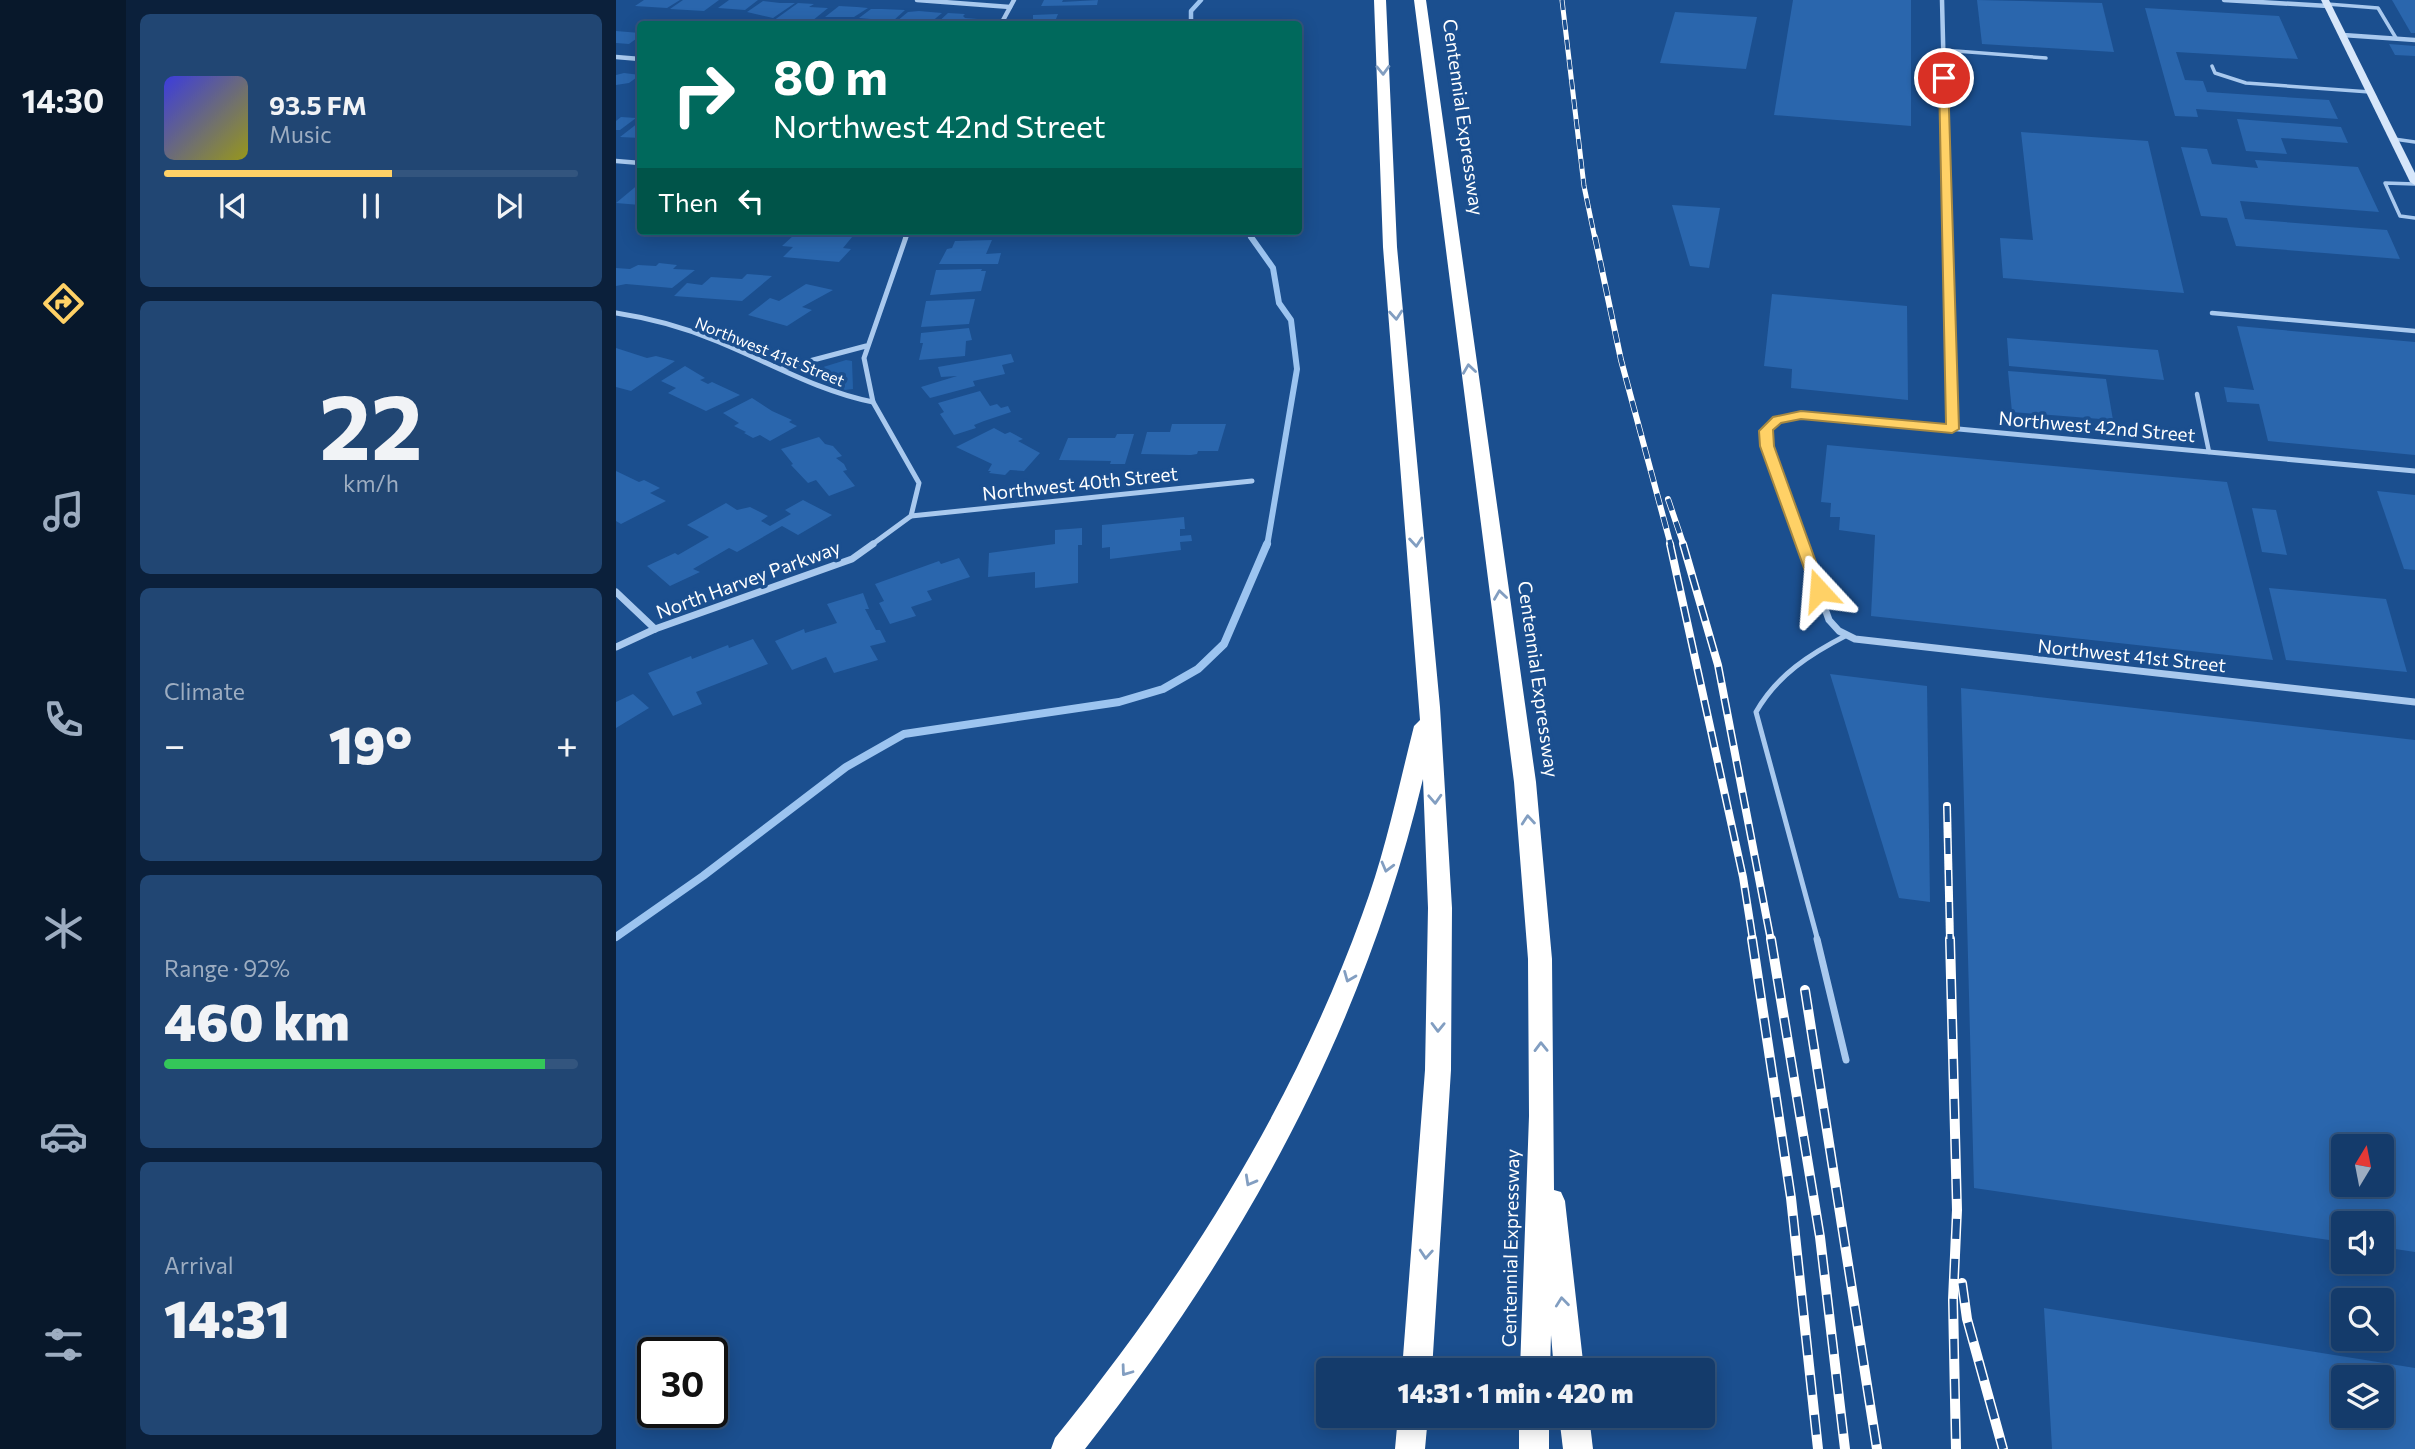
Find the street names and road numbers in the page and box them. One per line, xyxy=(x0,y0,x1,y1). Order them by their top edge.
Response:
street label: Centennial Expressway xyxy=(1439,17,1489,217)
street label: Northwest 41st Street xyxy=(693,312,848,390)
street label: Northwest 42nd Street xyxy=(1998,406,2197,446)
street label: Northwest 40th Street xyxy=(981,461,1179,505)
street label: North Harvey Parkway xyxy=(653,535,843,623)
street label: Centennial Expressway xyxy=(1514,579,1564,779)
street label: Northwest 41st Street xyxy=(2037,634,2228,676)
street label: Centennial Expressway xyxy=(1497,1149,1523,1347)

